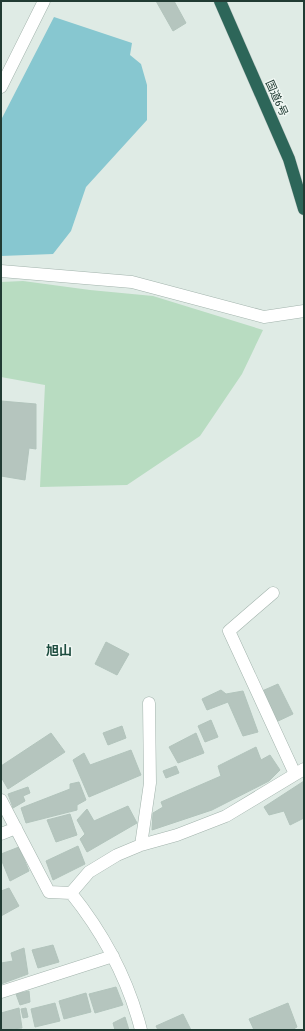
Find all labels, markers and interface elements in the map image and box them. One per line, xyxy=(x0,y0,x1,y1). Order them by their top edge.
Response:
street label: 国道6号 xyxy=(264,78,290,118)
district label: 旭山 xyxy=(46,643,72,658)

